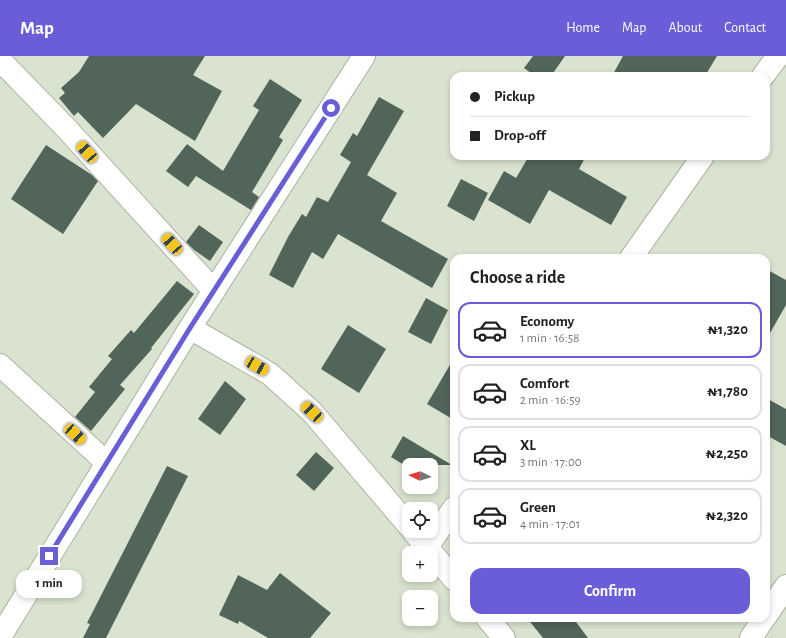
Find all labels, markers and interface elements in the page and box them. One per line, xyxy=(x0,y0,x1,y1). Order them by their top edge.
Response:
text: Map xyxy=(20,19,54,38)
text: Home xyxy=(566,21,600,35)
text: Map xyxy=(622,21,646,35)
text: About xyxy=(668,21,702,35)
text: Contact xyxy=(724,21,766,35)
text: Pickup xyxy=(494,89,535,104)
route start xyxy=(322,99,340,117)
text: Drop-off xyxy=(494,128,546,143)
car xyxy=(75,139,99,165)
car xyxy=(160,231,184,257)
text: Choose a ride xyxy=(470,269,565,287)
icon: car xyxy=(472,312,508,348)
text: Economy xyxy=(520,314,574,329)
text: ₦1,320 xyxy=(707,322,748,337)
text: 1 min · 16:58 xyxy=(520,332,579,345)
car xyxy=(244,355,270,377)
icon: car xyxy=(472,374,508,410)
text: Comfort xyxy=(520,376,569,391)
text: ₦1,780 xyxy=(707,384,748,399)
text: 2 min · 16:59 xyxy=(520,394,581,407)
car xyxy=(299,399,325,425)
car xyxy=(62,422,88,446)
icon: car xyxy=(472,436,508,472)
text: XL xyxy=(520,438,536,453)
text: ₦2,250 xyxy=(706,446,748,461)
text: 3 min · 17:00 xyxy=(520,456,582,469)
north arrow xyxy=(402,458,438,494)
map controls xyxy=(402,458,438,626)
icon: car xyxy=(472,498,508,534)
text: Green xyxy=(520,500,556,515)
button: locate xyxy=(402,502,438,538)
text: ₦2,320 xyxy=(706,508,748,523)
text: 4 min · 17:01 xyxy=(520,518,580,531)
button: + xyxy=(402,546,438,582)
route end xyxy=(40,547,58,565)
button: Confirm xyxy=(470,568,750,614)
callout: 1 min xyxy=(16,570,82,598)
text: 1 min xyxy=(35,577,63,590)
button: − xyxy=(402,590,438,626)

